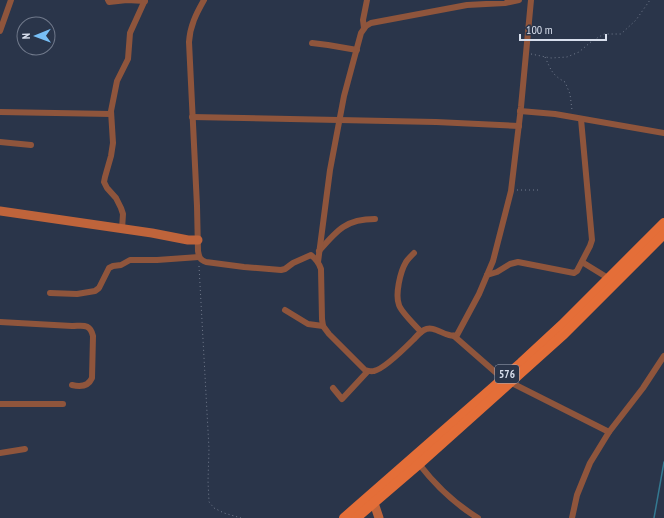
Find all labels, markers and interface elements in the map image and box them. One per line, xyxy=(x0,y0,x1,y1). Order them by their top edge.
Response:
north arrow xyxy=(16,16,56,56)
scale bar xyxy=(520,16,606,42)
text: 100 m xyxy=(526,22,553,37)
text: N xyxy=(19,33,33,39)
road number: 576 xyxy=(495,365,519,383)

